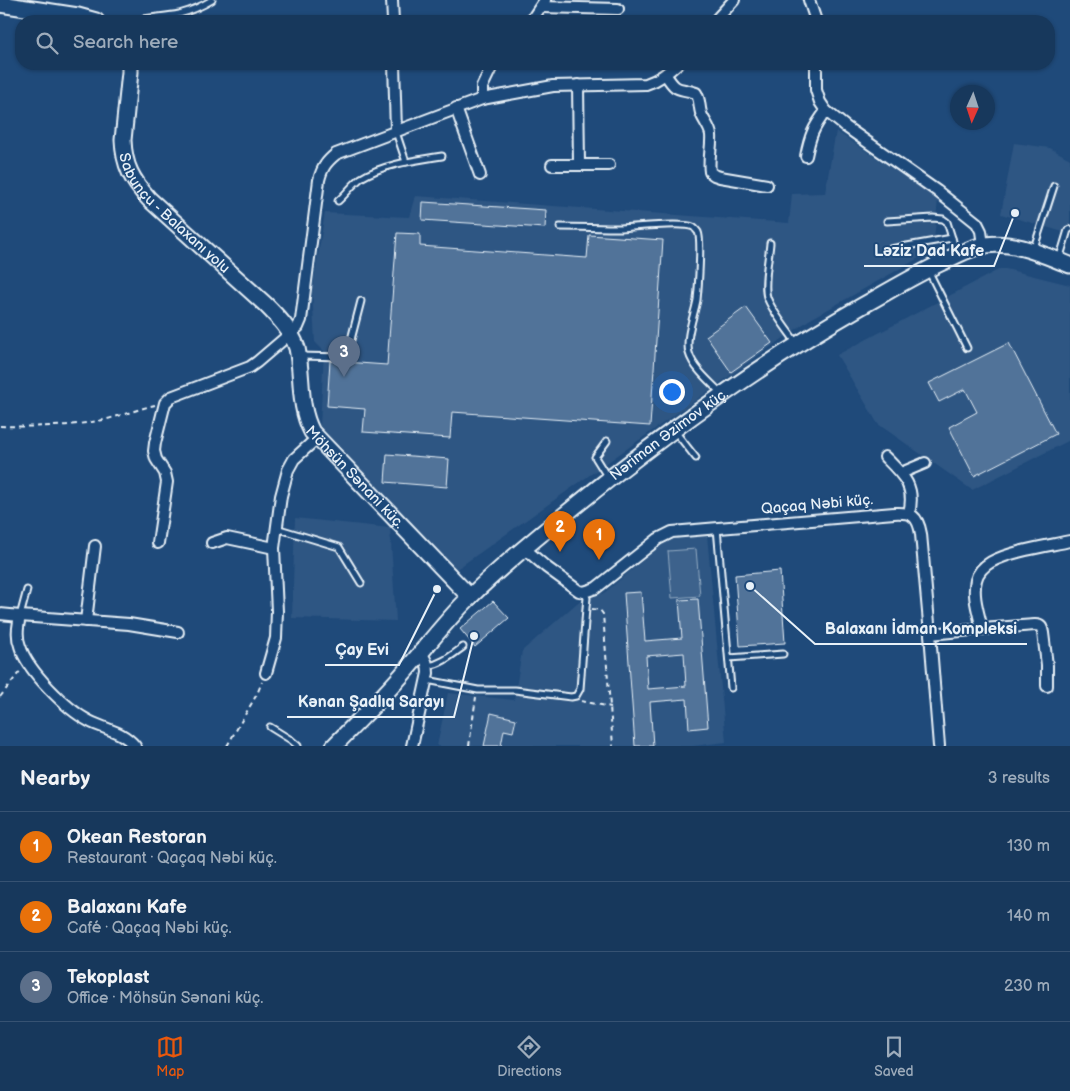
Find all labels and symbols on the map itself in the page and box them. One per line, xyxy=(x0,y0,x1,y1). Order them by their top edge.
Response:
north arrow xyxy=(950,85,995,130)
street label: Sabunçu - Balaxanı yolu xyxy=(114,151,234,278)
callout: Ləziz Dad Kafe xyxy=(864,235,994,266)
text: Ləziz Dad Kafe xyxy=(874,242,984,261)
pin: 3 xyxy=(328,336,360,377)
your location xyxy=(659,379,685,405)
street label: Nəriman Əzimov küç. xyxy=(606,384,732,485)
street label: Möhsün Sənani küç. xyxy=(301,422,408,533)
street label: Qaçaq Nəbi küç. xyxy=(760,490,874,519)
pin: 2 xyxy=(544,511,576,552)
pin: 1 xyxy=(583,519,615,560)
callout: Balaxanı İdman Kompleksi xyxy=(815,613,1027,644)
text: Balaxanı İdman Kompleksi xyxy=(825,618,1017,639)
callout: Çay Evi xyxy=(325,634,399,665)
text: Çay Evi xyxy=(335,641,389,660)
callout: Kənan Şadlıq Sarayı xyxy=(287,686,454,717)
text: Kənan Şadlıq Sarayı xyxy=(298,693,444,712)

